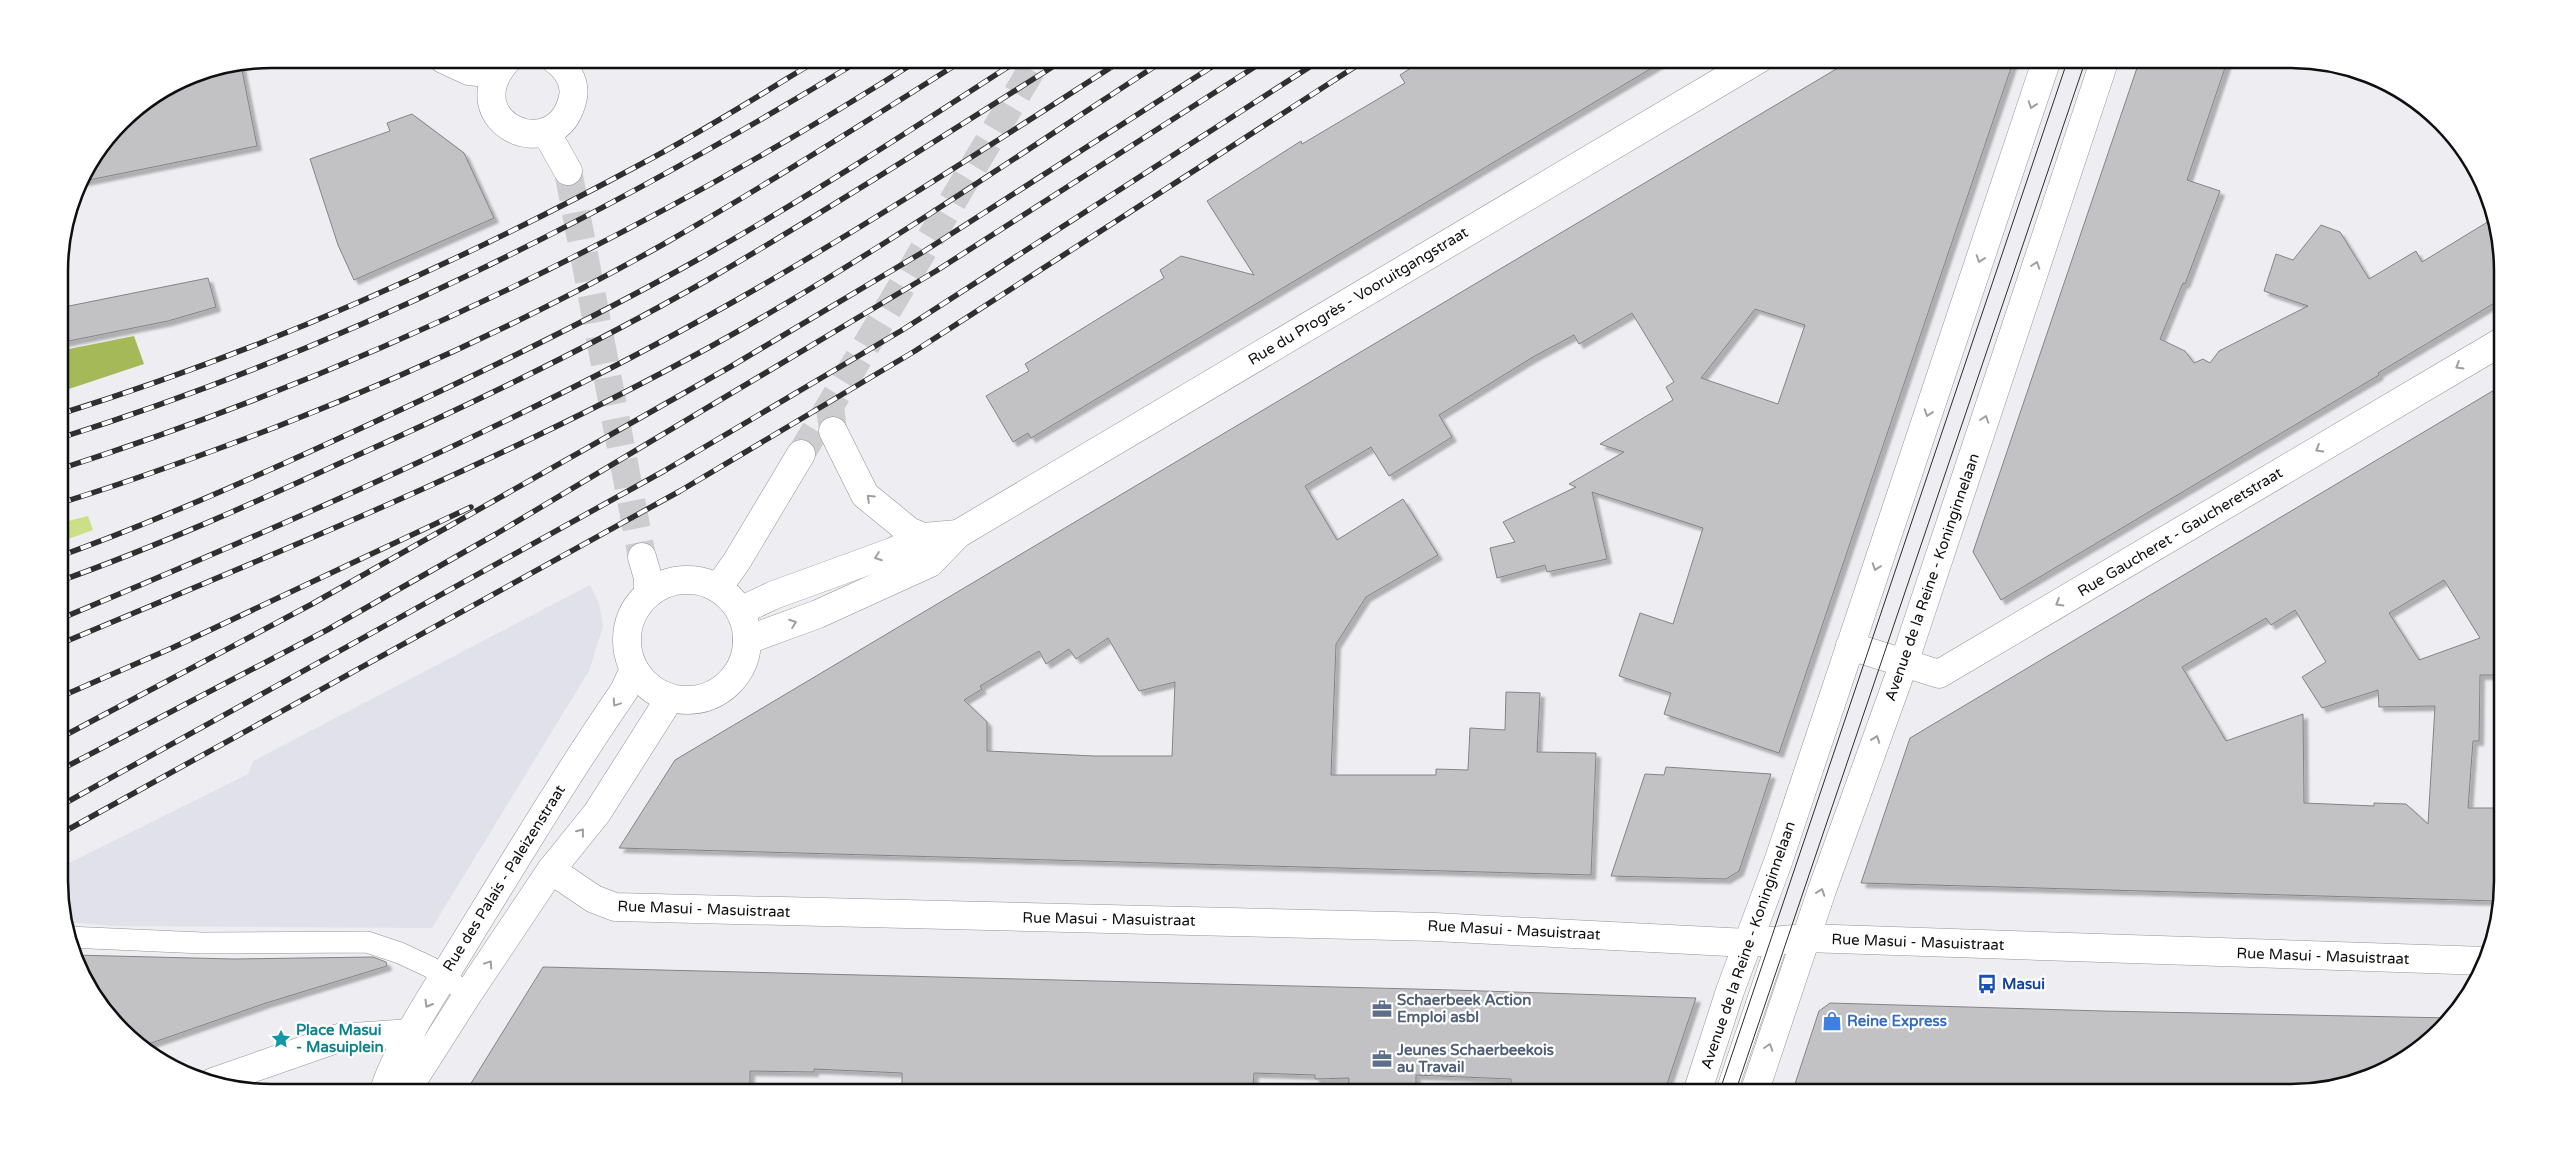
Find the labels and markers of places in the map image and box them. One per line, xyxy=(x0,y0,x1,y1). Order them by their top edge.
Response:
bus stop icon: Masui xyxy=(1976,973,1998,995)
place label: Masui xyxy=(2002,975,2045,993)
place label: Schaerbeek Action Emploi asbl xyxy=(1397,991,1531,1027)
office icon: Schaerbeek Action Emploi asbl xyxy=(1371,998,1393,1020)
shop icon: Reine Express xyxy=(1821,1010,1843,1032)
place label: Reine Express xyxy=(1847,1012,1947,1031)
place label: Place Masui - Masuiplein xyxy=(296,1021,384,1057)
place icon: Place Masui - Masuiplein xyxy=(270,1028,292,1050)
place label: Jeunes Schaerbeekois au Travail xyxy=(1396,1041,1554,1076)
office icon: Jeunes Schaerbeekois au Travail xyxy=(1371,1048,1393,1070)

